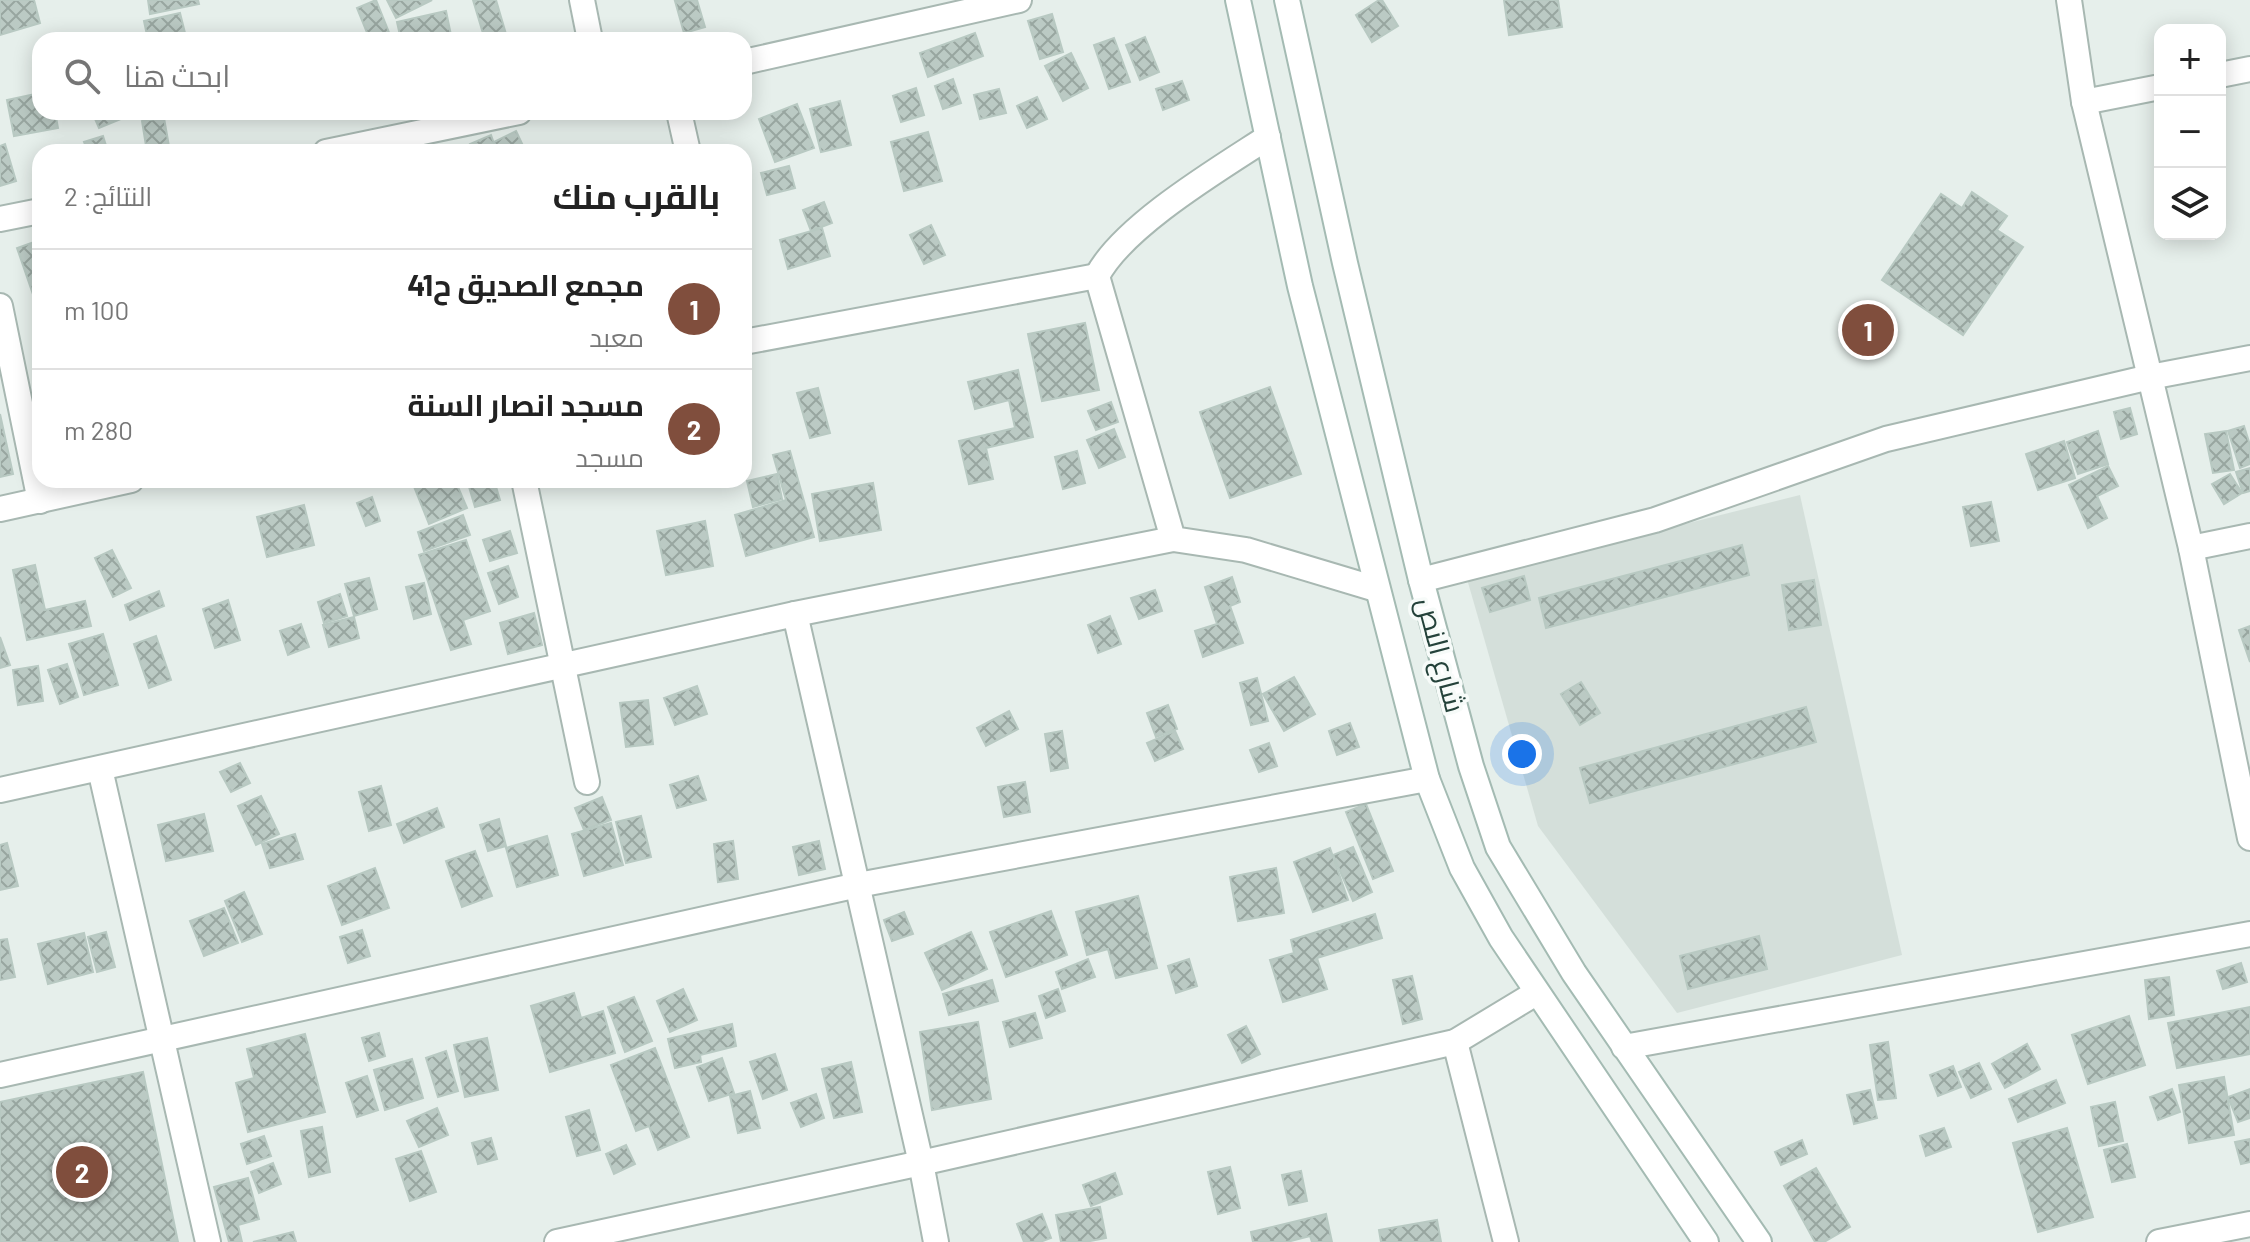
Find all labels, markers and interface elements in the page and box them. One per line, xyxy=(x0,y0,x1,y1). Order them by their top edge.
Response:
map controls xyxy=(2154,24,2226,240)
button: + xyxy=(2154,24,2226,96)
search box xyxy=(32,32,752,120)
icon: search xyxy=(60,54,104,98)
text: ابحث هنا xyxy=(124,57,230,93)
button: − xyxy=(2154,96,2226,168)
button: layers xyxy=(2154,168,2226,240)
text: بالقرب منك xyxy=(553,175,720,216)
text: النتائج: 2 xyxy=(64,180,152,211)
text: مجمع الصديق ح41 xyxy=(407,266,644,302)
text: 100 m xyxy=(64,294,129,325)
text: 1 xyxy=(689,294,699,325)
pin: 1 xyxy=(1842,300,1894,360)
text: معبد xyxy=(589,321,644,352)
text: مسجد انصار السنة xyxy=(407,386,644,422)
text: 280 m xyxy=(64,414,133,445)
text: 2 xyxy=(687,414,701,445)
text: مسجد xyxy=(575,441,644,472)
street label: شارع النص xyxy=(1407,594,1474,717)
your location xyxy=(1502,734,1542,774)
pin: 2 xyxy=(56,1142,108,1202)

